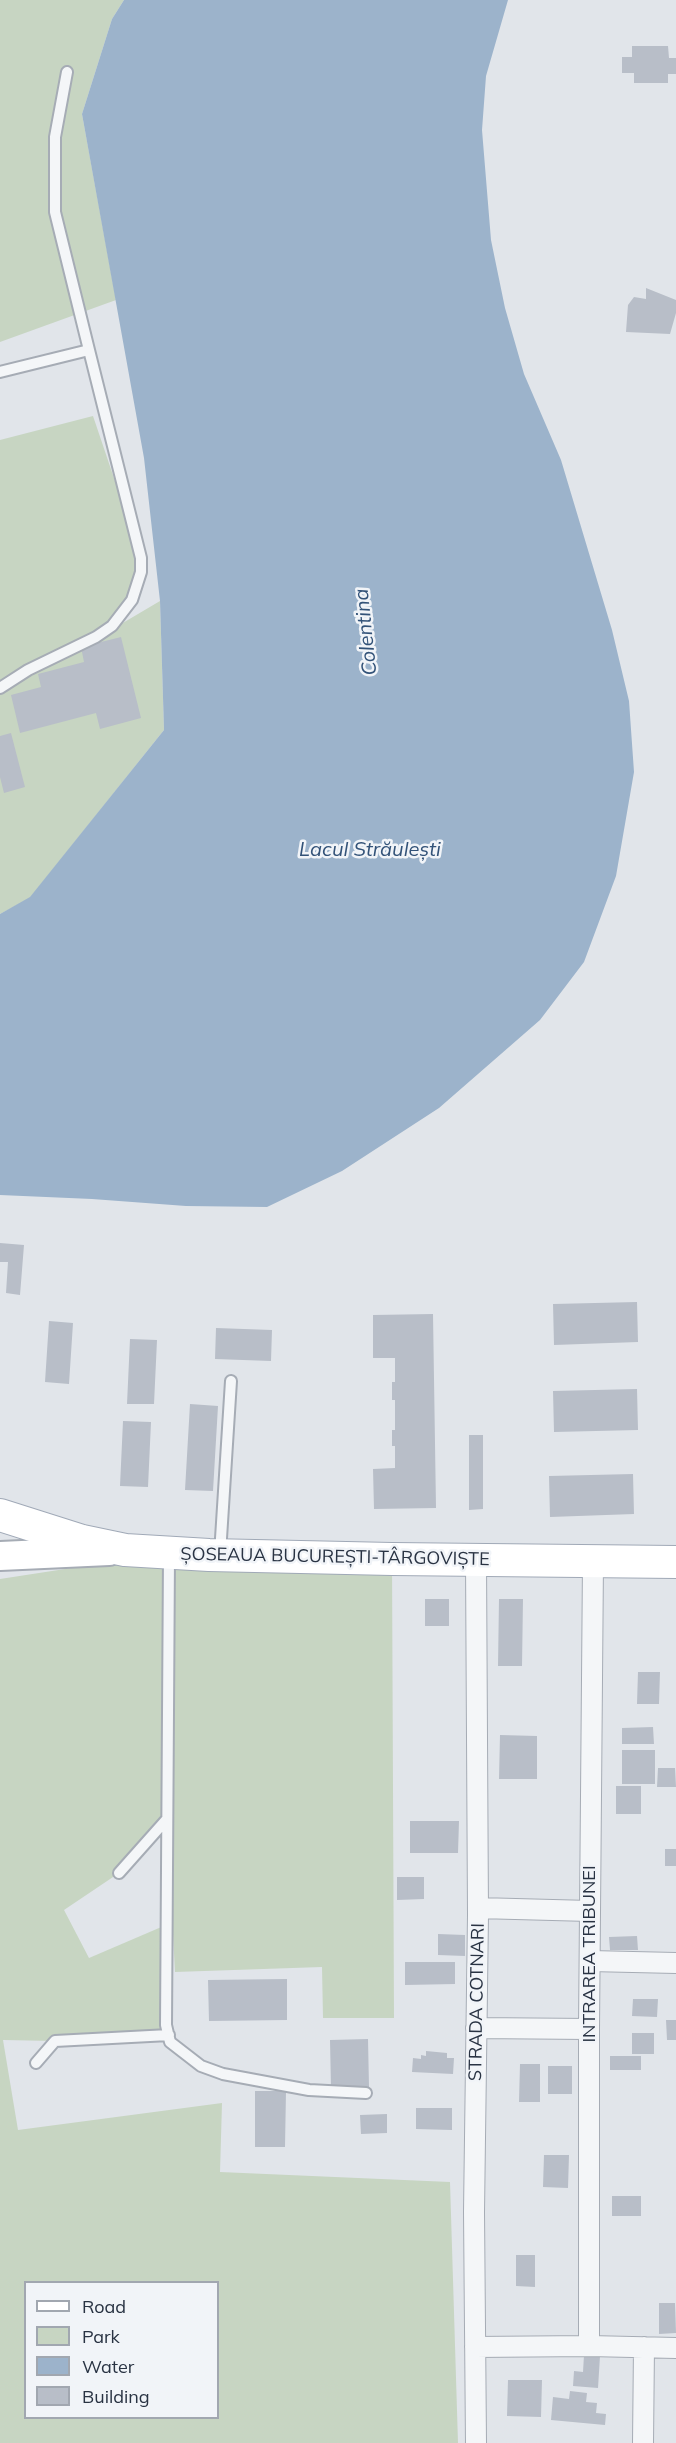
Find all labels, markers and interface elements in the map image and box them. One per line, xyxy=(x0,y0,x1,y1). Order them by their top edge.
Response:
water label: Colentina xyxy=(350,587,382,677)
water label: Lacul Străulești xyxy=(299,838,441,862)
street label: ȘOSEAUA BUCUREȘTI-TÂRGOVIȘTE xyxy=(180,1544,490,1570)
street label: INTRAREA TRIBUNEI xyxy=(579,1865,601,2043)
street label: STRADA COTNARI xyxy=(465,1923,489,2081)
legend xyxy=(24,2281,219,2419)
text: Road xyxy=(82,2295,126,2318)
text: Park xyxy=(82,2325,120,2348)
text: Water xyxy=(82,2355,134,2378)
text: Building xyxy=(82,2385,150,2408)

